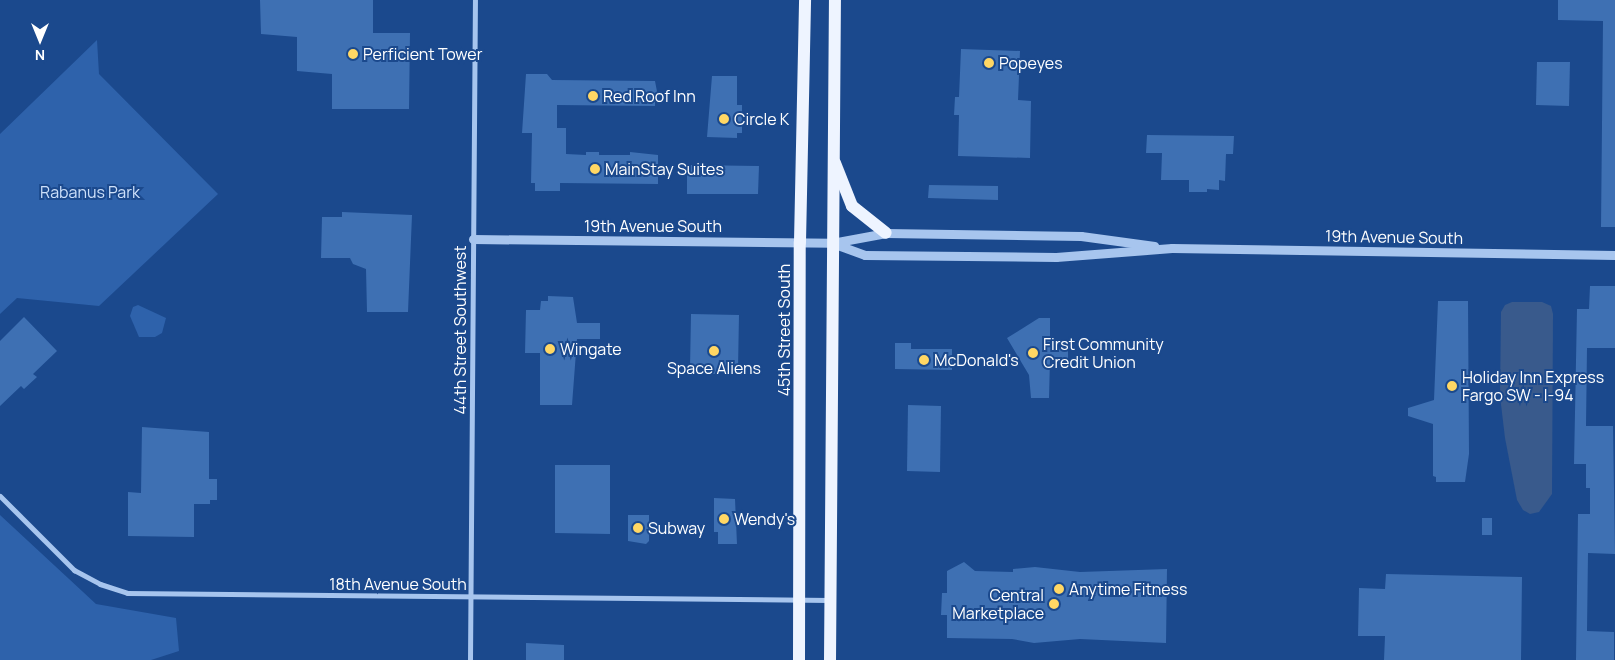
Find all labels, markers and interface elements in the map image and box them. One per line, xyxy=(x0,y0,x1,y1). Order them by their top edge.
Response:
north arrow xyxy=(15,15,65,65)
place label: Perficient Tower xyxy=(363,44,482,64)
text: N xyxy=(35,46,45,65)
marker: Perficient Tower xyxy=(347,48,359,60)
place label: Popeyes xyxy=(999,53,1063,73)
marker: Popeyes xyxy=(983,57,995,69)
place label: Red Roof Inn xyxy=(603,86,696,106)
marker: Red Roof Inn xyxy=(587,90,599,102)
place label: Circle K xyxy=(734,109,789,129)
marker: Circle K xyxy=(718,113,730,125)
place label: MainStay Suites xyxy=(605,159,724,179)
marker: MainStay Suites xyxy=(589,163,601,175)
park label: Rabanus Park xyxy=(40,182,140,202)
street label: 19th Avenue South xyxy=(584,216,722,236)
street label: 19th Avenue South xyxy=(1325,226,1463,248)
street label: 44th Street Southwest xyxy=(450,245,470,415)
street label: 45th Street South xyxy=(774,264,794,396)
place label: First Community Credit Union xyxy=(1043,334,1164,372)
place label: Wingate xyxy=(560,339,622,359)
marker: Wingate xyxy=(544,343,556,355)
marker: Space Aliens xyxy=(708,345,720,357)
marker: First Community Credit Union xyxy=(1027,347,1039,359)
place label: McDonald's xyxy=(934,350,1019,370)
marker: McDonald's xyxy=(918,354,930,366)
place label: Space Aliens xyxy=(667,358,761,378)
place label: Holiday Inn Express Fargo SW - I-94 xyxy=(1462,367,1604,405)
marker: Holiday Inn Express Fargo SW - I-94 xyxy=(1446,380,1458,392)
place label: Wendy's xyxy=(734,509,795,529)
marker: Wendy's xyxy=(718,513,730,525)
place label: Subway xyxy=(648,518,705,538)
marker: Subway xyxy=(632,522,644,534)
street label: 18th Avenue South xyxy=(329,574,467,594)
place label: Anytime Fitness xyxy=(1069,579,1187,599)
marker: Anytime Fitness xyxy=(1053,583,1065,595)
place label: Central Marketplace xyxy=(952,585,1044,623)
marker: Central Marketplace xyxy=(1048,598,1060,610)

